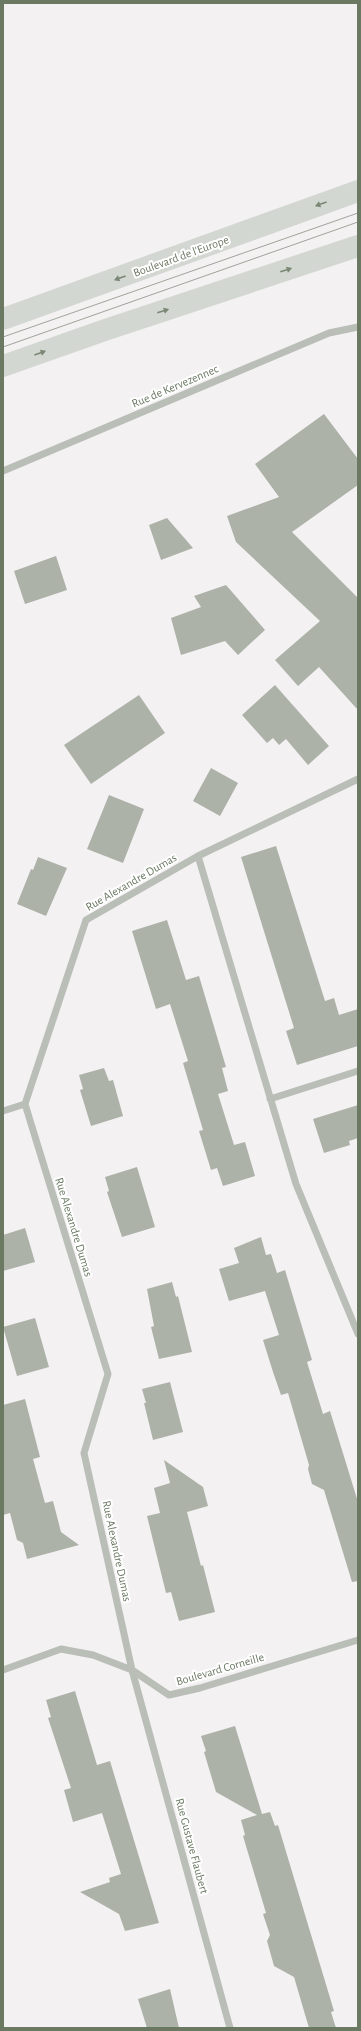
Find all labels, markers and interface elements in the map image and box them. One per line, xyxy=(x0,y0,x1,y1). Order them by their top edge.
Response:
one-way arrow xyxy=(315,202,327,208)
street label: Boulevard de l'Europe xyxy=(132,233,230,279)
one-way arrow xyxy=(280,267,292,273)
one-way arrow xyxy=(114,275,126,281)
one-way arrow xyxy=(157,308,169,314)
one-way arrow xyxy=(34,350,46,356)
street label: Rue de Kervezennec xyxy=(130,362,220,410)
street label: Rue Alexandre Dumas xyxy=(83,851,179,913)
street label: Rue Alexandre Dumas xyxy=(53,1176,95,1278)
street label: Rue Alexandre Dumas xyxy=(100,1499,134,1603)
street label: Boulevard Corneille xyxy=(175,1651,265,1687)
street label: Rue Gustave Flaubert xyxy=(173,1797,211,1895)

